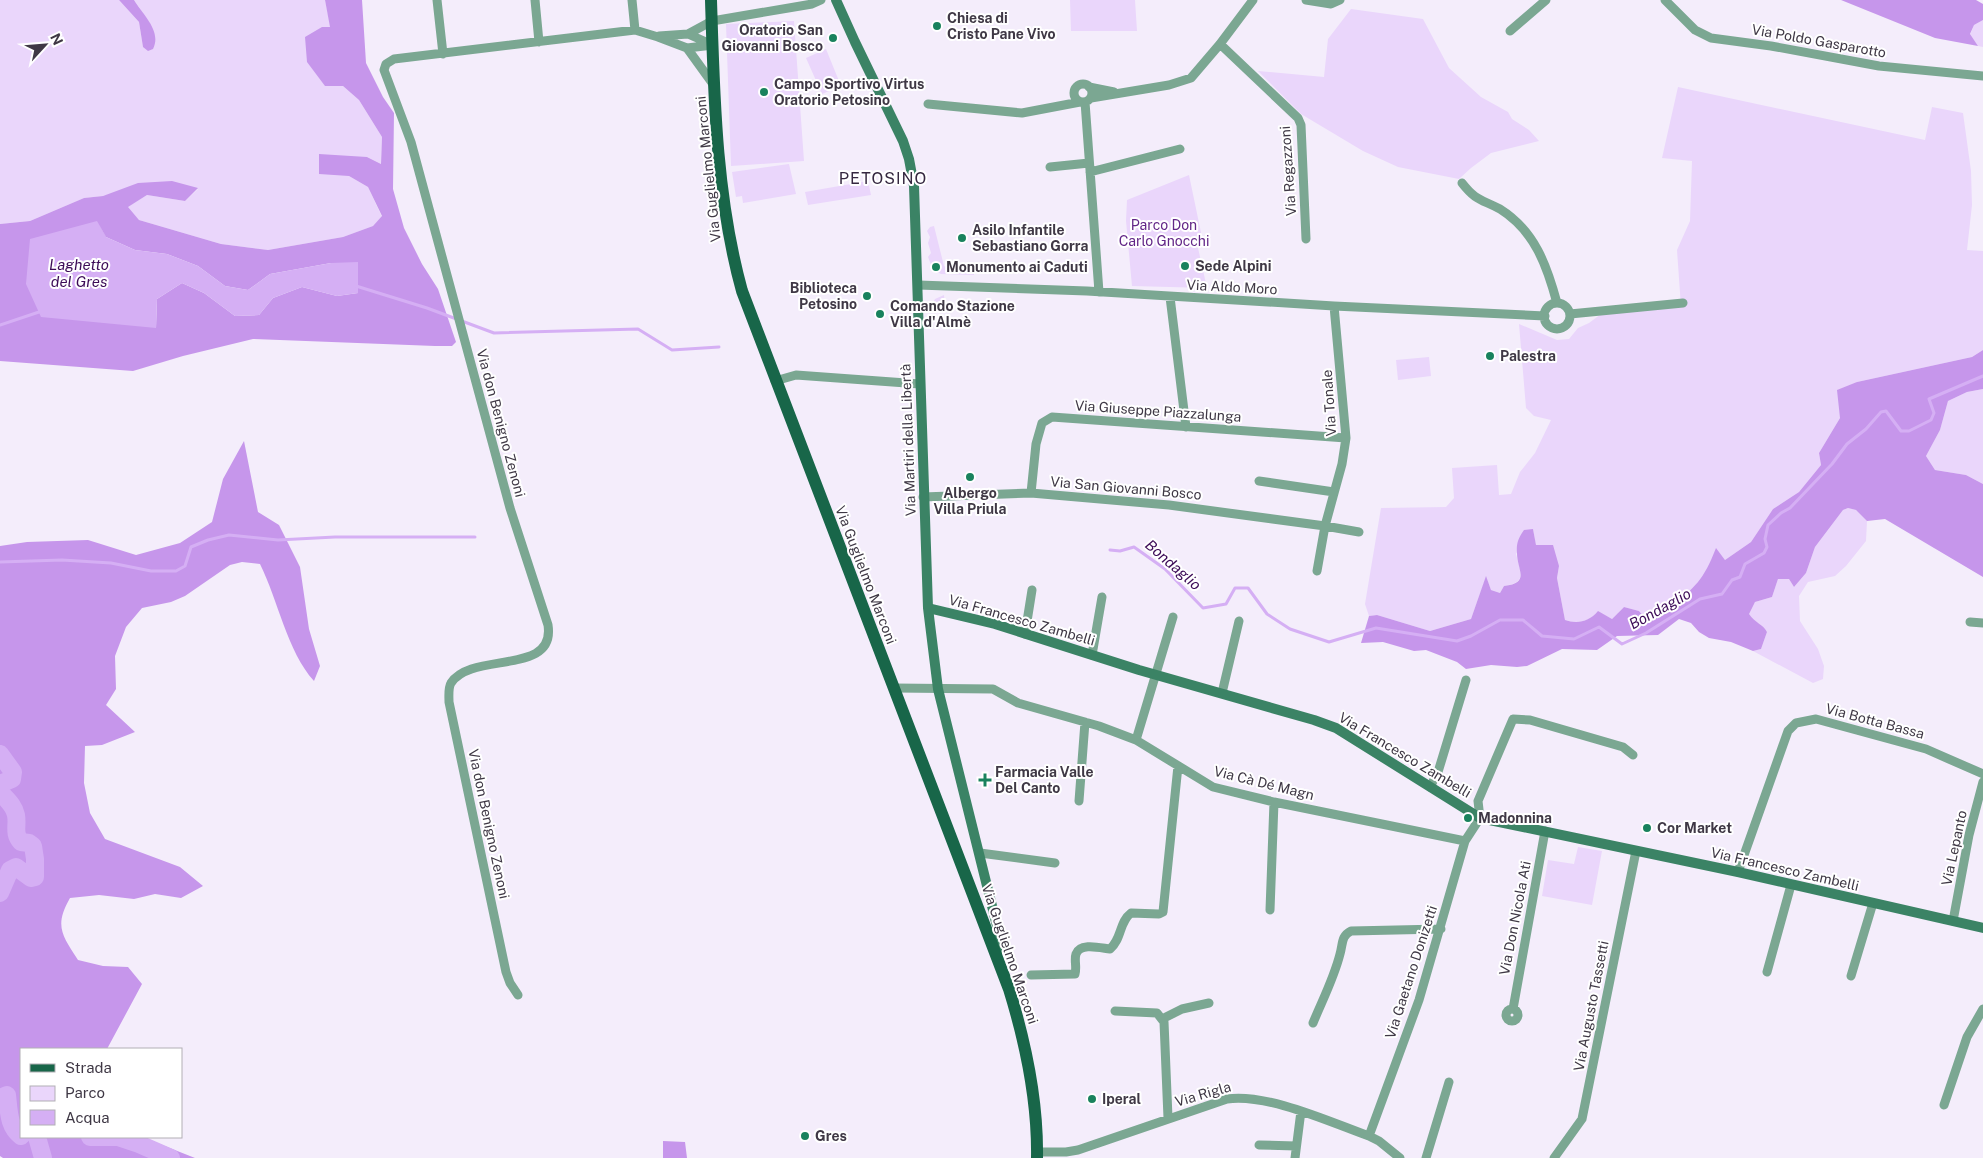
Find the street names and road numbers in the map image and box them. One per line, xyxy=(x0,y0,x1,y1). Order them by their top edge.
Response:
street label: Via Poldo Gasparotto xyxy=(1751,21,1887,61)
street label: Via Guglielmo Marconi xyxy=(692,95,724,243)
street label: Via Regazzoni xyxy=(1277,125,1299,217)
street label: Via Aldo Moro xyxy=(1186,277,1278,297)
street label: Via don Benigno Zenoni xyxy=(474,347,528,499)
street label: Via Martiri della Libertà xyxy=(897,364,919,516)
street label: Via Tonale xyxy=(1319,369,1339,437)
street label: Via Giuseppe Piazzalunga xyxy=(1074,397,1242,425)
street label: Via San Giovanni Bosco xyxy=(1050,473,1202,503)
street label: Via Guglielmo Marconi xyxy=(832,504,900,646)
street label: Via Francesco Zambelli xyxy=(947,591,1097,649)
street label: Via Botta Bassa xyxy=(1824,700,1926,742)
street label: Via Francesco Zambelli xyxy=(1336,709,1474,801)
street label: Via don Benigno Zenoni xyxy=(465,748,513,900)
street label: Via Cà Dé Magn xyxy=(1212,763,1316,803)
street label: Via Lepanto xyxy=(1938,809,1970,887)
street label: Via Francesco Zambelli xyxy=(1709,844,1861,894)
street label: Via Don Nicola Ati xyxy=(1496,860,1534,976)
street label: Via Guglielmo Marconi xyxy=(979,882,1041,1026)
street label: Via Gaetano Donizetti xyxy=(1382,903,1440,1041)
street label: Via Augusto Tassetti xyxy=(1570,939,1612,1073)
street label: Via Rigla xyxy=(1173,1078,1233,1110)

